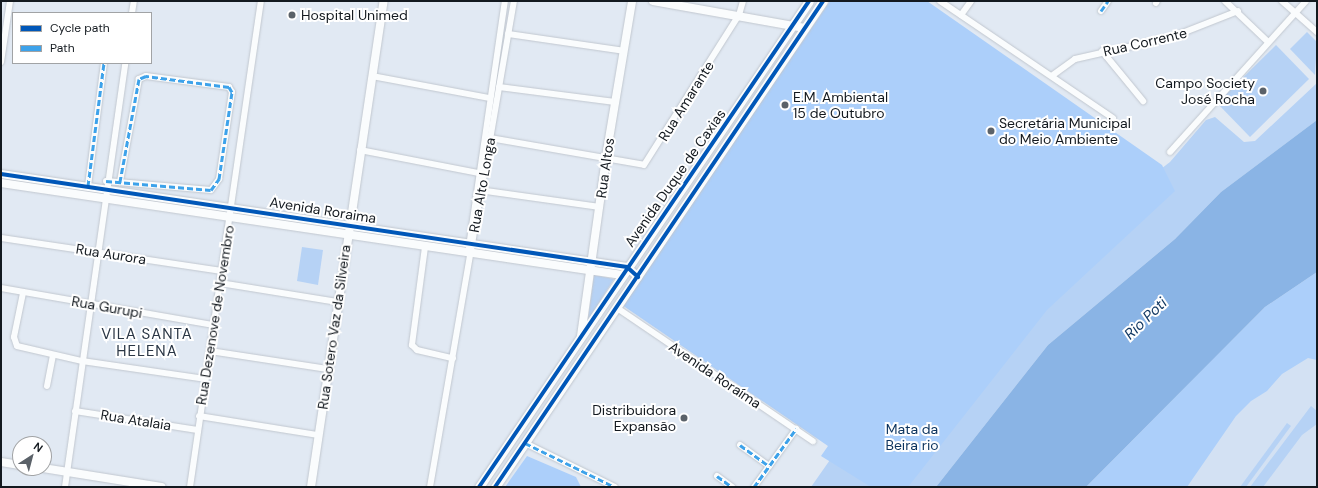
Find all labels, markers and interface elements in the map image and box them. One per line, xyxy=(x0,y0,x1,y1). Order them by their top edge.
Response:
place label: Hospital Unimed xyxy=(301,7,408,23)
marker: Hospital Unimed xyxy=(286,9,298,21)
legend xyxy=(12,12,152,64)
text: Cycle path xyxy=(50,20,110,36)
street label: Rua Corrente xyxy=(1102,24,1188,60)
text: Path xyxy=(50,40,75,56)
street label: Rua Amarante xyxy=(655,58,717,144)
place label: Campo Society José Rocha xyxy=(1155,75,1255,108)
marker: Campo Society José Rocha xyxy=(1258,86,1268,96)
place label: E.M. Ambiental 15 de Outubro xyxy=(793,89,888,122)
marker: E.M. Ambiental 15 de Outubro xyxy=(780,100,790,110)
street label: Avenida Duque de Caxias xyxy=(621,106,729,250)
place label: Secretária Municipal do Meio Ambiente xyxy=(999,115,1131,148)
marker: Secretária Municipal do Meio Ambiente xyxy=(986,126,996,136)
street label: Rua Alto Longa xyxy=(465,136,499,234)
street label: Rua Altos xyxy=(592,137,618,199)
street label: Avenida Roraima xyxy=(269,193,377,227)
street label: Rua Dezenove de Novembro xyxy=(192,224,238,406)
street label: Rua Aurora xyxy=(75,240,147,268)
street label: Rua Sotero Vaz da Silveira xyxy=(314,244,354,410)
street label: Rua Gurupi xyxy=(70,293,144,321)
water label: Rio Poti xyxy=(1121,294,1171,344)
district label: VILA SANTA HELENA xyxy=(101,325,193,360)
street label: Avenida Roraíma xyxy=(666,338,764,412)
place label: Distribuidora Expansão xyxy=(592,402,676,434)
street label: Rua Atalaia xyxy=(100,406,172,434)
marker: Distribuidora Expansão xyxy=(679,413,689,423)
park label: Mata da Beira rio xyxy=(885,421,939,454)
north arrow xyxy=(12,436,52,476)
text: N xyxy=(31,439,46,455)

